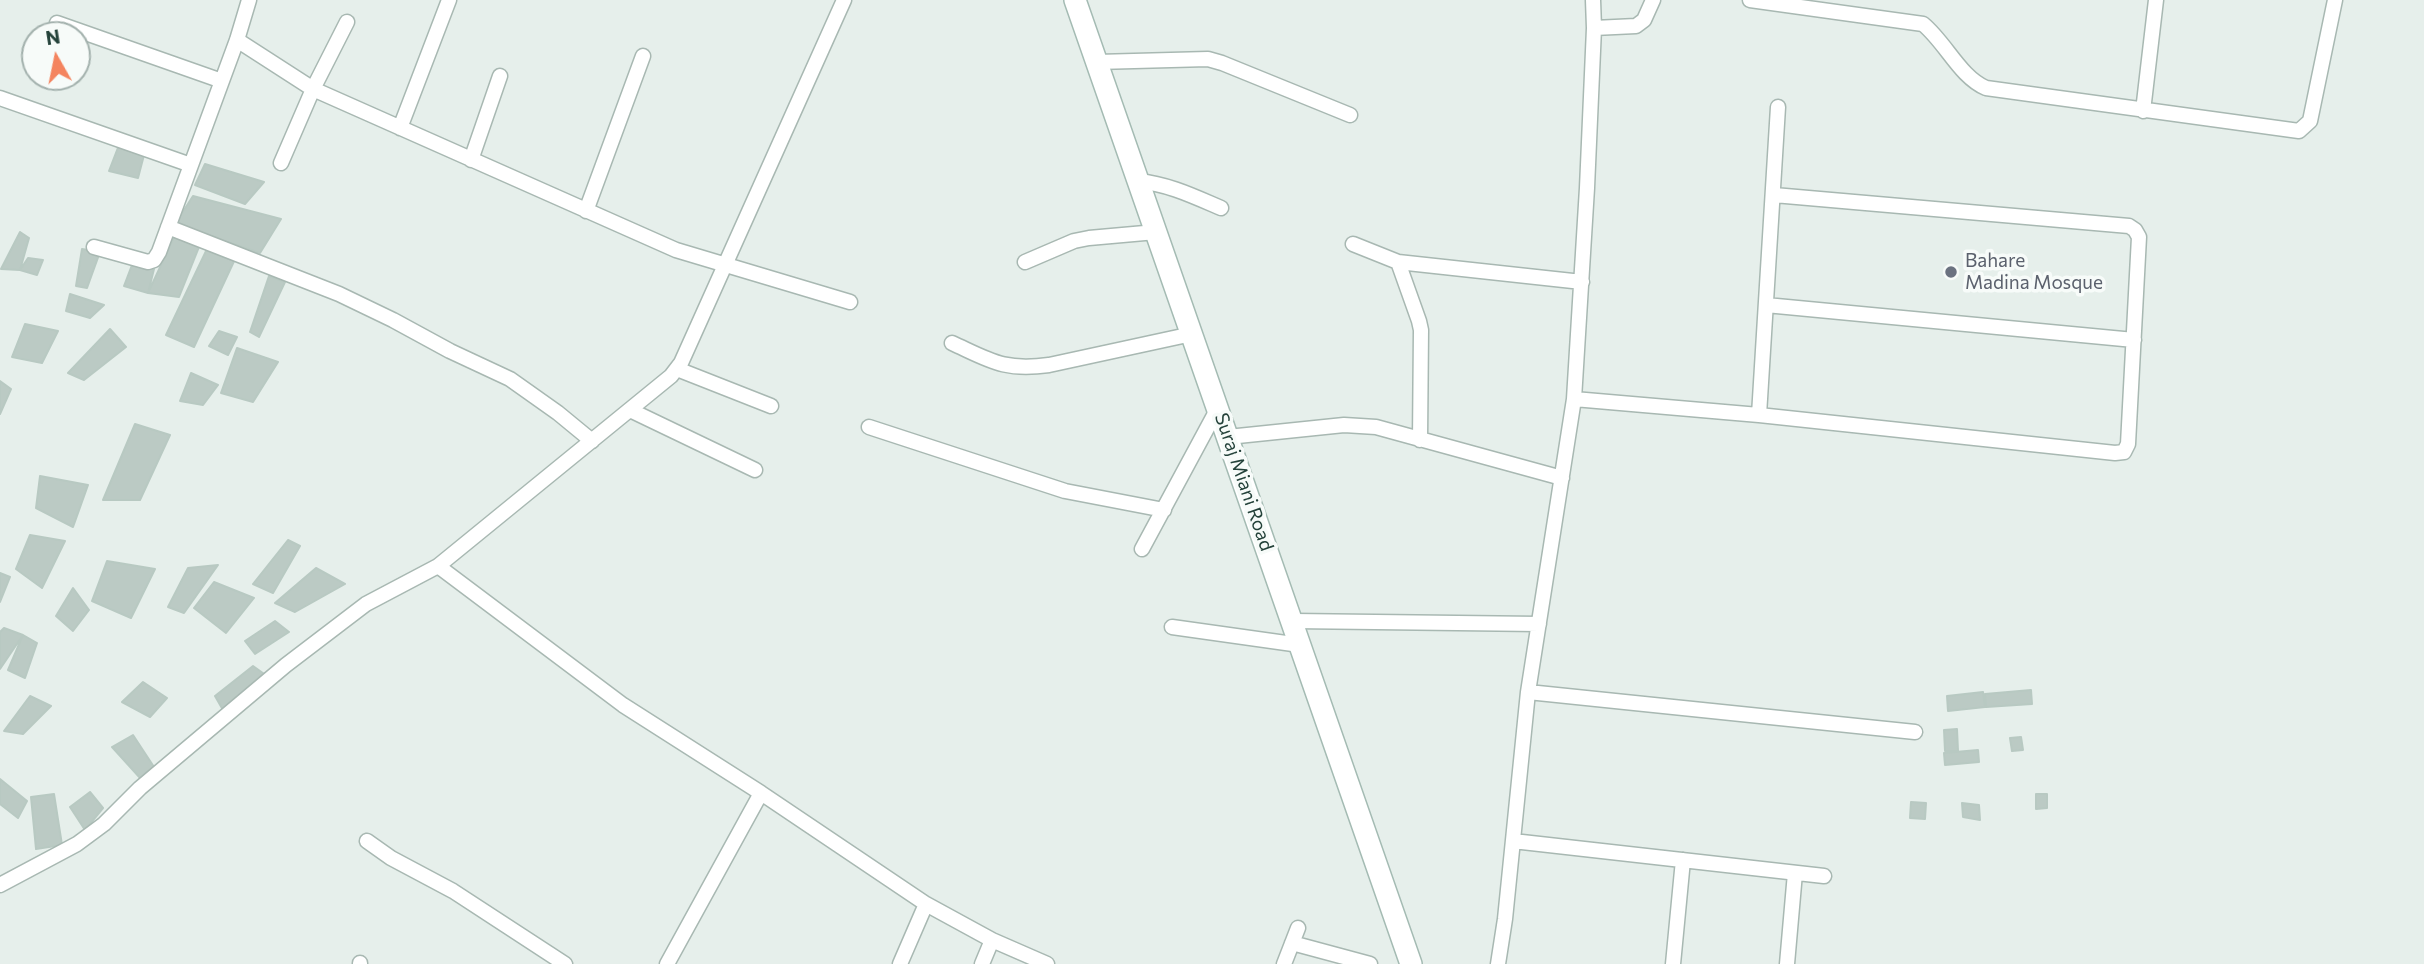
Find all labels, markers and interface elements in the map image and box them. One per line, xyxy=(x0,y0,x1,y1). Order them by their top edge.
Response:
north arrow xyxy=(21,21,91,91)
text: N xyxy=(44,24,62,49)
place label: Bahare Madina Mosque xyxy=(1965,250,2103,294)
marker: Bahare Madina Mosque xyxy=(1943,264,1959,280)
street label: Suraj Miani Road xyxy=(1210,410,1278,554)

